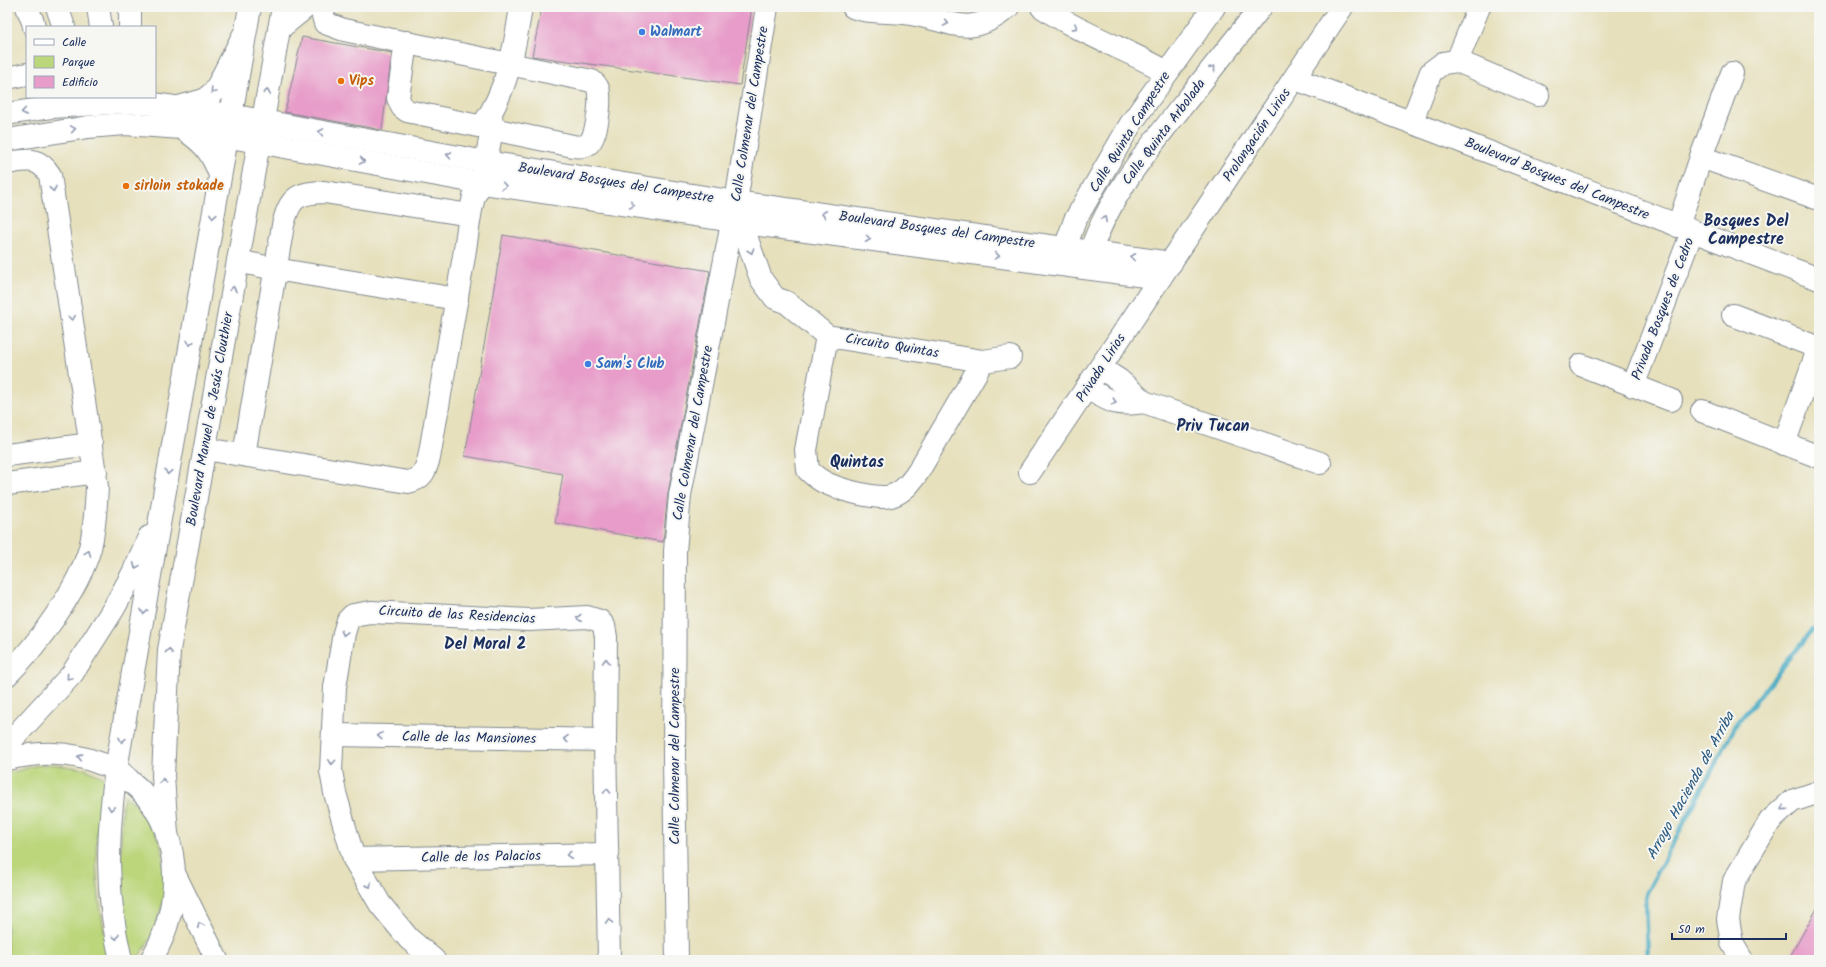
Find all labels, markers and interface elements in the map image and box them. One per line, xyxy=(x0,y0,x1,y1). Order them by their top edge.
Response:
one-way arrow xyxy=(943,18,949,27)
place label: Walmart xyxy=(650,21,703,43)
one-way arrow xyxy=(1071,22,1079,30)
street label: Calle Colmenar del Campestre xyxy=(725,24,775,203)
legend xyxy=(26,26,156,98)
marker: Walmart xyxy=(637,27,647,37)
text: Calle xyxy=(62,33,87,52)
text: Parque xyxy=(62,53,96,72)
one-way arrow xyxy=(1208,65,1215,72)
street label: Calle Quinta Campestre xyxy=(1084,67,1177,197)
place label: Vips xyxy=(349,70,375,92)
text: Edificio xyxy=(62,73,98,92)
street label: Calle Quinta Arbolada xyxy=(1117,74,1211,190)
marker: Vips xyxy=(336,76,346,86)
street label: Prolongación Lirios xyxy=(1217,84,1297,186)
one-way arrow xyxy=(211,86,218,94)
one-way arrow xyxy=(262,89,271,95)
one-way arrow xyxy=(21,107,27,116)
one-way arrow xyxy=(70,126,76,134)
one-way arrow xyxy=(318,128,324,137)
street label: Boulevard Bosques del Campestre xyxy=(1461,132,1653,226)
one-way arrow xyxy=(446,151,452,160)
one-way arrow xyxy=(359,157,365,165)
street label: Boulevard Bosques del Campestre xyxy=(517,157,716,209)
place label: sirloin stokade xyxy=(134,175,224,197)
marker: sirloin stokade xyxy=(121,181,131,191)
one-way arrow xyxy=(501,181,507,190)
one-way arrow xyxy=(48,186,56,192)
one-way arrow xyxy=(629,200,635,209)
street label: Boulevard Bosques del Campestre xyxy=(838,205,1037,255)
district label: Bosques Del Campestre xyxy=(1704,209,1789,252)
one-way arrow xyxy=(821,210,827,219)
one-way arrow xyxy=(210,212,218,219)
one-way arrow xyxy=(1099,215,1107,223)
street label: Privada Bosques de Cedro xyxy=(1626,234,1700,384)
one-way arrow xyxy=(865,235,871,244)
one-way arrow xyxy=(746,247,755,254)
one-way arrow xyxy=(994,252,1000,261)
one-way arrow xyxy=(1130,253,1136,262)
one-way arrow xyxy=(228,286,237,292)
street label: Boulevard Manuel de Jesús Clouthier xyxy=(180,309,240,528)
one-way arrow xyxy=(67,315,76,321)
street label: Circuito Quintas xyxy=(844,328,940,364)
street label: Privada Lirios xyxy=(1070,329,1132,407)
one-way arrow xyxy=(187,340,195,347)
street label: Calle Colmenar del Campestre xyxy=(667,343,719,522)
place label: Sam's Club xyxy=(596,353,665,375)
marker: Sam's Club xyxy=(583,359,593,369)
one-way arrow xyxy=(1111,397,1118,406)
district label: Priv Tucan xyxy=(1177,414,1250,439)
district label: Quintas xyxy=(830,450,885,475)
one-way arrow xyxy=(164,468,173,475)
one-way arrow xyxy=(83,549,91,556)
one-way arrow xyxy=(133,562,141,569)
street label: Circuito de las Residencias xyxy=(378,600,536,630)
one-way arrow xyxy=(140,609,149,615)
one-way arrow xyxy=(576,613,582,622)
one-way arrow xyxy=(341,630,349,636)
district label: Del Moral 2 xyxy=(444,632,526,657)
one-way arrow xyxy=(164,648,173,655)
one-way arrow xyxy=(602,658,610,664)
street label: Calle Colmenar del Campestre xyxy=(664,667,686,845)
one-way arrow xyxy=(66,672,73,680)
water label: Arroyo Hacienda de Arriba xyxy=(1640,707,1742,864)
street label: Calle de las Mansiones xyxy=(401,726,537,750)
one-way arrow xyxy=(377,732,383,740)
one-way arrow xyxy=(563,735,569,744)
one-way arrow xyxy=(118,737,126,743)
one-way arrow xyxy=(76,753,83,761)
one-way arrow xyxy=(327,759,336,765)
one-way arrow xyxy=(159,778,167,784)
one-way arrow xyxy=(602,788,611,794)
one-way arrow xyxy=(1781,803,1789,811)
one-way arrow xyxy=(107,805,116,811)
street label: Calle de los Palacios xyxy=(421,845,541,869)
one-way arrow xyxy=(566,851,572,859)
one-way arrow xyxy=(365,881,372,888)
scale bar xyxy=(1672,915,1786,941)
one-way arrow xyxy=(605,918,613,924)
text: 50 m xyxy=(1678,920,1705,939)
one-way arrow xyxy=(197,922,205,929)
one-way arrow xyxy=(111,934,119,940)

